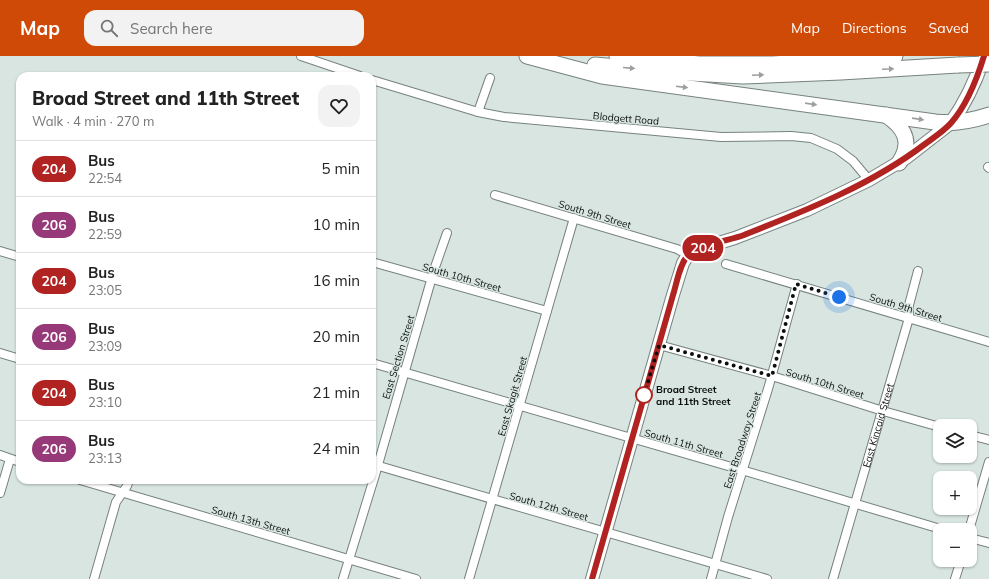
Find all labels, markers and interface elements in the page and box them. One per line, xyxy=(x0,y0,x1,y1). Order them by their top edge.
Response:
search box xyxy=(84,10,364,46)
text: Map xyxy=(20,16,60,40)
icon: search xyxy=(98,17,120,39)
text: Search here xyxy=(130,19,213,38)
text: Map xyxy=(791,19,820,37)
text: Directions xyxy=(842,19,907,37)
text: Saved xyxy=(929,19,969,37)
one-way arrow xyxy=(623,65,635,72)
one-way arrow xyxy=(882,66,895,72)
one-way arrow xyxy=(752,72,765,78)
one-way arrow xyxy=(676,84,688,90)
button: heart xyxy=(318,85,360,127)
text: Broad Street and 11th Street xyxy=(32,86,299,110)
one-way arrow xyxy=(805,101,817,107)
street label: Blodgett Road xyxy=(592,109,660,128)
text: Walk · 4 min · 270 m xyxy=(32,113,154,129)
one-way arrow xyxy=(912,116,924,122)
text: Bus xyxy=(88,151,115,170)
text: 5 min xyxy=(322,159,360,178)
text: 204 xyxy=(41,160,67,178)
text: 22:54 xyxy=(88,170,122,186)
street label: South 9th Street xyxy=(557,197,633,232)
text: Bus xyxy=(88,207,115,226)
text: 10 min xyxy=(313,215,360,234)
text: 206 xyxy=(41,216,67,234)
text: 22:59 xyxy=(88,226,122,242)
line badge: 204 xyxy=(680,235,726,261)
text: 204 xyxy=(690,239,716,257)
street label: South 10th Street xyxy=(421,260,503,295)
text: Bus xyxy=(88,263,115,282)
text: 16 min xyxy=(313,271,360,290)
text: 204 xyxy=(41,272,67,290)
text: 23:05 xyxy=(88,282,122,298)
your location xyxy=(829,287,849,307)
street label: South 9th Street xyxy=(868,290,944,325)
street label: East Section Street xyxy=(380,313,418,401)
text: Bus xyxy=(88,319,115,338)
text: 20 min xyxy=(313,327,360,346)
text: 206 xyxy=(41,328,67,346)
text: 23:09 xyxy=(88,338,122,354)
street label: East Skagit Street xyxy=(495,354,530,437)
street label: South 10th Street xyxy=(784,365,866,402)
text: Bus xyxy=(88,375,115,394)
street label: East Kincaid Street xyxy=(860,381,897,469)
text: 21 min xyxy=(313,383,360,402)
place label: Broad Street and 11th Street xyxy=(656,383,731,408)
text: 204 xyxy=(41,384,67,402)
marker: Broad Street and 11th Street xyxy=(635,386,653,404)
street label: East Broadway Street xyxy=(721,390,764,490)
text: 23:10 xyxy=(88,394,122,410)
map controls xyxy=(933,419,977,567)
button: layers xyxy=(933,419,977,463)
street label: South 11th Street xyxy=(643,426,725,461)
text: Bus xyxy=(88,431,115,450)
text: 24 min xyxy=(313,439,360,458)
text: 206 xyxy=(41,440,67,458)
text: 23:13 xyxy=(88,450,122,466)
button: + xyxy=(933,471,977,515)
street label: South 12th Street xyxy=(508,489,590,524)
street label: South 13th Street xyxy=(210,503,292,538)
button: − xyxy=(933,523,977,567)

